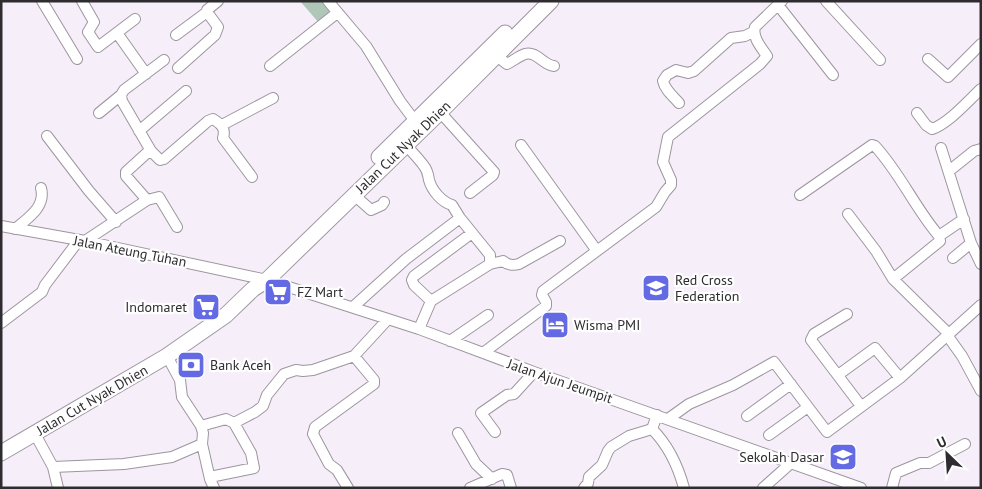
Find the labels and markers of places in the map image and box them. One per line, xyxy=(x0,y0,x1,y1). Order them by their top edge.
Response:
place label: Red Cross Federation xyxy=(675,271,739,305)
school or university icon: Red Cross Federation xyxy=(641,273,671,303)
supermarket icon: FZ Mart xyxy=(263,277,293,307)
place label: FZ Mart xyxy=(297,283,343,301)
supermarket icon: Indomaret xyxy=(191,292,221,322)
place label: Indomaret xyxy=(125,298,187,316)
hotel icon: Wisma PMI xyxy=(540,310,570,340)
place label: Wisma PMI xyxy=(574,316,640,334)
bank icon: Bank Aceh xyxy=(176,350,206,380)
place label: Bank Aceh xyxy=(210,356,271,374)
school or university icon: Sekolah Dasar xyxy=(828,442,858,472)
place label: Sekolah Dasar xyxy=(739,448,824,466)

